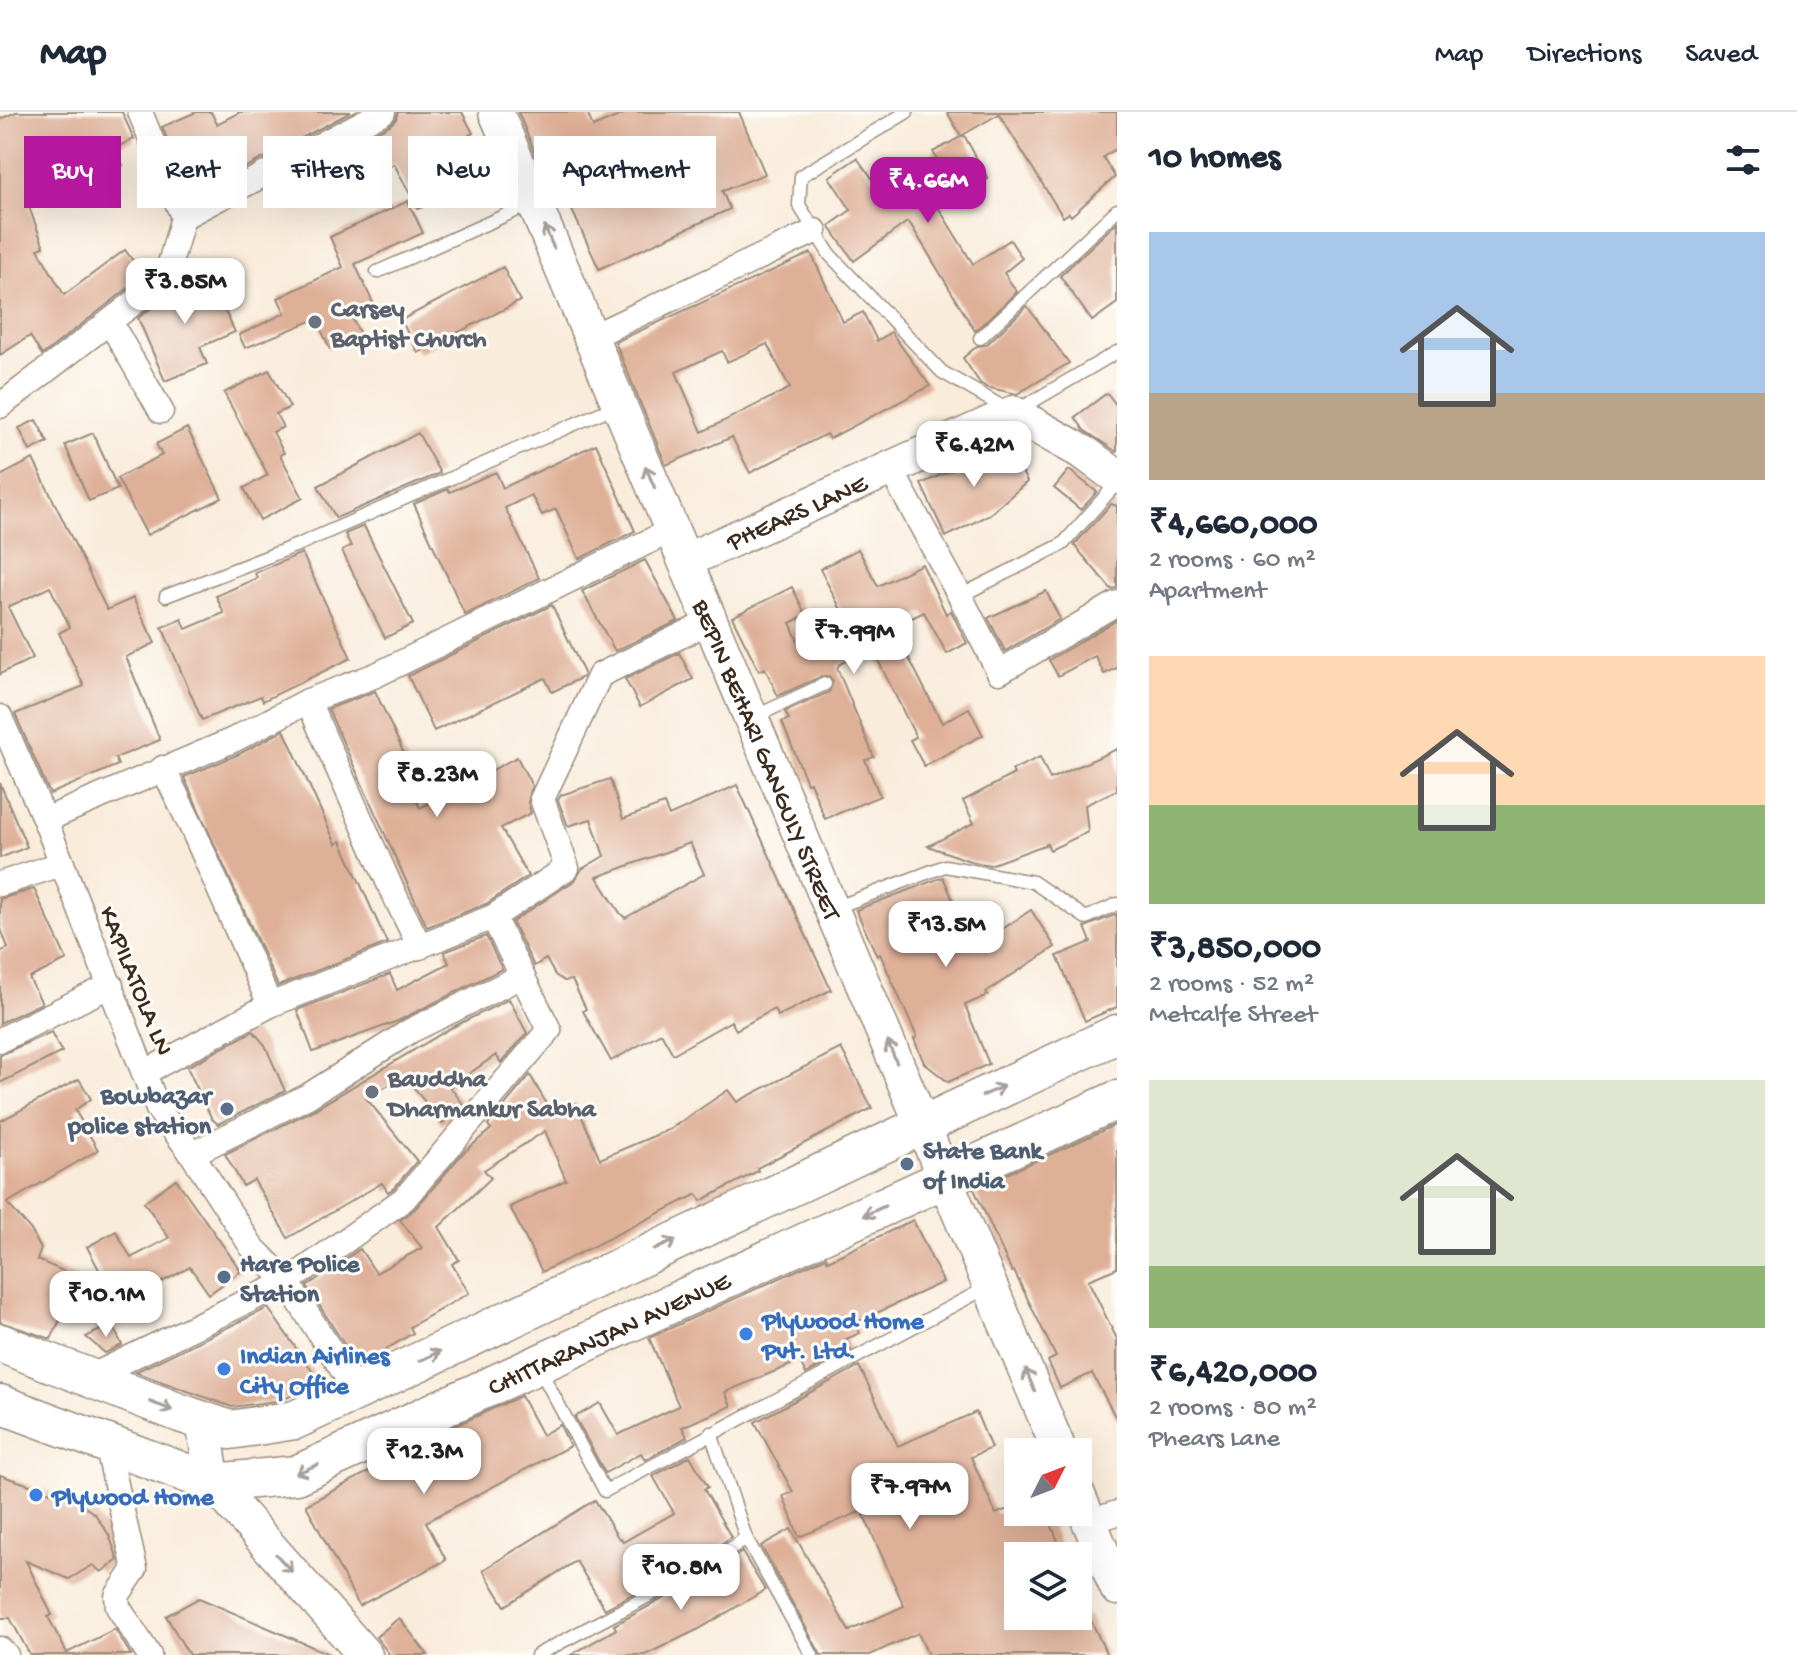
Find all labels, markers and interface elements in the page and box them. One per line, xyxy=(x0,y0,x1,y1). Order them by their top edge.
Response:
text: Map xyxy=(40,33,106,77)
text: Map xyxy=(1435,39,1483,72)
text: Directions xyxy=(1527,39,1641,72)
text: Saved xyxy=(1685,39,1757,72)
chip: Buy xyxy=(24,136,121,208)
chip: Rent xyxy=(137,136,247,208)
chip: Filters xyxy=(263,136,392,208)
chip: New xyxy=(408,136,518,208)
chip: Apartment xyxy=(534,136,716,208)
icon: filters xyxy=(1721,138,1765,182)
text: 10 homes xyxy=(1149,140,1280,180)
pin: ₹4.66M xyxy=(863,157,993,225)
text: ₹4.66M xyxy=(888,167,968,198)
one-way arrow xyxy=(540,225,555,250)
pin: ₹3.85M xyxy=(120,258,250,326)
text: ₹3.85M xyxy=(144,268,226,299)
icon: home xyxy=(1385,284,1529,428)
place label: Carsey Baptist Church xyxy=(330,296,486,357)
marker: Carsey Baptist Church xyxy=(306,313,324,331)
pin: ₹6.42M xyxy=(909,421,1039,489)
text: ₹6.42M xyxy=(934,431,1014,462)
one-way arrow xyxy=(641,465,656,490)
street label: PHEARS LANE xyxy=(722,469,874,560)
text: ₹4,660,000 xyxy=(1149,506,1318,546)
text: 2 rooms · 60 m² xyxy=(1149,546,1315,577)
text: Apartment xyxy=(1149,577,1266,608)
street label: BEPIN BEHARI GANGULY STREET xyxy=(683,595,846,927)
pin: ₹7.99M xyxy=(789,608,919,676)
text: ₹7.99M xyxy=(814,618,894,649)
icon: home xyxy=(1385,708,1529,852)
pin: ₹8.23M xyxy=(372,751,502,819)
text: ₹8.23M xyxy=(396,761,478,792)
pin: ₹13.5M xyxy=(881,901,1011,969)
street label: KAPILATOLA LN xyxy=(90,903,178,1061)
text: ₹13.5M xyxy=(907,911,985,942)
text: ₹3,850,000 xyxy=(1149,930,1321,970)
text: 2 rooms · 52 m² xyxy=(1149,970,1314,1001)
text: Metcalfe Street xyxy=(1149,1001,1317,1032)
one-way arrow xyxy=(883,1040,898,1065)
place label: Bauddha Dharmankur Sabha xyxy=(386,1066,597,1127)
place label: Bowbazar police station xyxy=(67,1083,214,1144)
marker: Bauddha Dharmankur Sabha xyxy=(363,1083,381,1101)
one-way arrow xyxy=(980,1083,1004,1098)
marker: Bowbazar police station xyxy=(218,1100,236,1118)
icon: home xyxy=(1385,1132,1529,1276)
place label: State Bank of India xyxy=(922,1138,1045,1199)
marker: State Bank of India xyxy=(898,1155,916,1173)
one-way arrow xyxy=(863,1204,887,1219)
one-way arrow xyxy=(652,1237,676,1252)
place label: Hare Police Station xyxy=(240,1251,361,1312)
street label: CHITTARANJAN AVENUE xyxy=(484,1267,737,1405)
marker: Hare Police Station xyxy=(215,1268,233,1286)
pin: ₹10.1M xyxy=(41,1271,171,1339)
text: ₹10.1M xyxy=(68,1281,144,1312)
place label: Plywood Home Pvt. Ltd. xyxy=(760,1308,925,1369)
marker: Plywood Home Pvt. Ltd. xyxy=(737,1325,755,1343)
place label: Indian Airlines City Office xyxy=(240,1343,391,1404)
one-way arrow xyxy=(417,1348,441,1363)
text: ₹6,420,000 xyxy=(1149,1354,1317,1394)
marker: Indian Airlines City Office xyxy=(215,1360,233,1378)
one-way arrow xyxy=(1021,1368,1036,1393)
text: 2 rooms · 80 m² xyxy=(1149,1394,1317,1425)
one-way arrow xyxy=(148,1400,172,1414)
text: Phears Lane xyxy=(1149,1425,1280,1456)
pin: ₹12.3M xyxy=(359,1428,489,1496)
text: ₹12.3M xyxy=(385,1438,463,1469)
north arrow xyxy=(1004,1438,1092,1526)
map controls xyxy=(1004,1438,1092,1630)
one-way arrow xyxy=(295,1463,319,1478)
pin: ₹7.97M xyxy=(845,1463,975,1531)
text: ₹7.97M xyxy=(869,1473,951,1504)
place label: Plywood Home xyxy=(50,1484,215,1515)
marker: Plywood Home xyxy=(27,1486,45,1504)
button: layers xyxy=(1004,1542,1092,1630)
pin: ₹10.8M xyxy=(616,1544,746,1612)
one-way arrow xyxy=(275,1552,293,1572)
text: ₹10.8M xyxy=(641,1554,721,1585)

